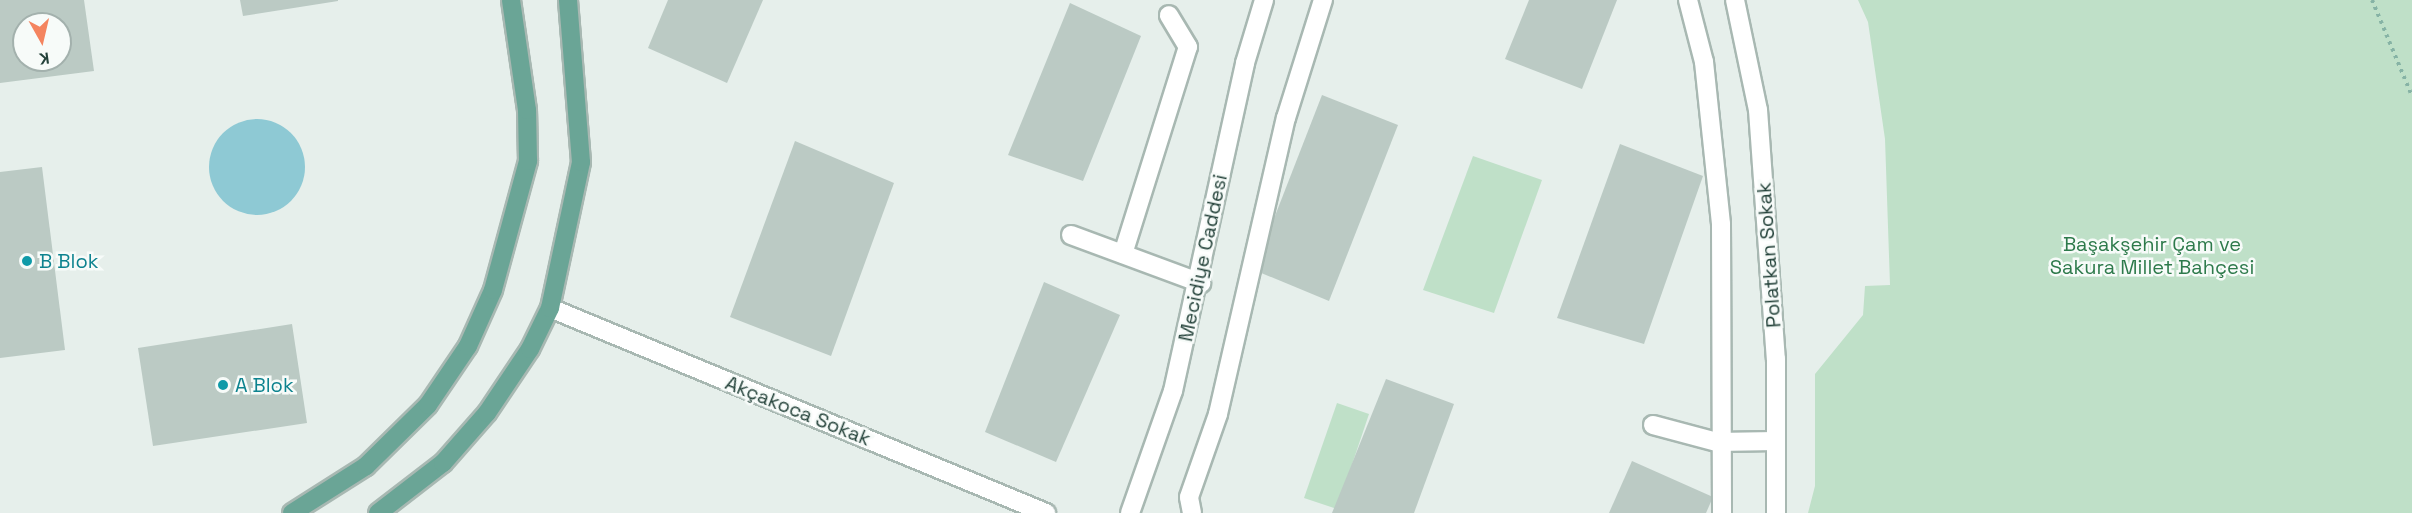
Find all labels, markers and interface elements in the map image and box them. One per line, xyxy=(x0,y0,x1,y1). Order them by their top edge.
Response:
north arrow xyxy=(12,12,72,72)
text: K xyxy=(38,47,51,69)
street label: Mecidiye Caddesi xyxy=(1174,172,1232,344)
street label: Polatkan Sokak xyxy=(1752,181,1786,329)
park label: Başakşehir Çam ve Sakura Millet Bahçesi xyxy=(2050,232,2254,279)
place label: B Blok xyxy=(39,249,99,273)
marker: B Blok xyxy=(20,254,34,268)
street label: Akçakoca Sokak xyxy=(722,371,874,451)
place label: A Blok xyxy=(235,373,294,397)
marker: A Blok xyxy=(216,378,230,392)

